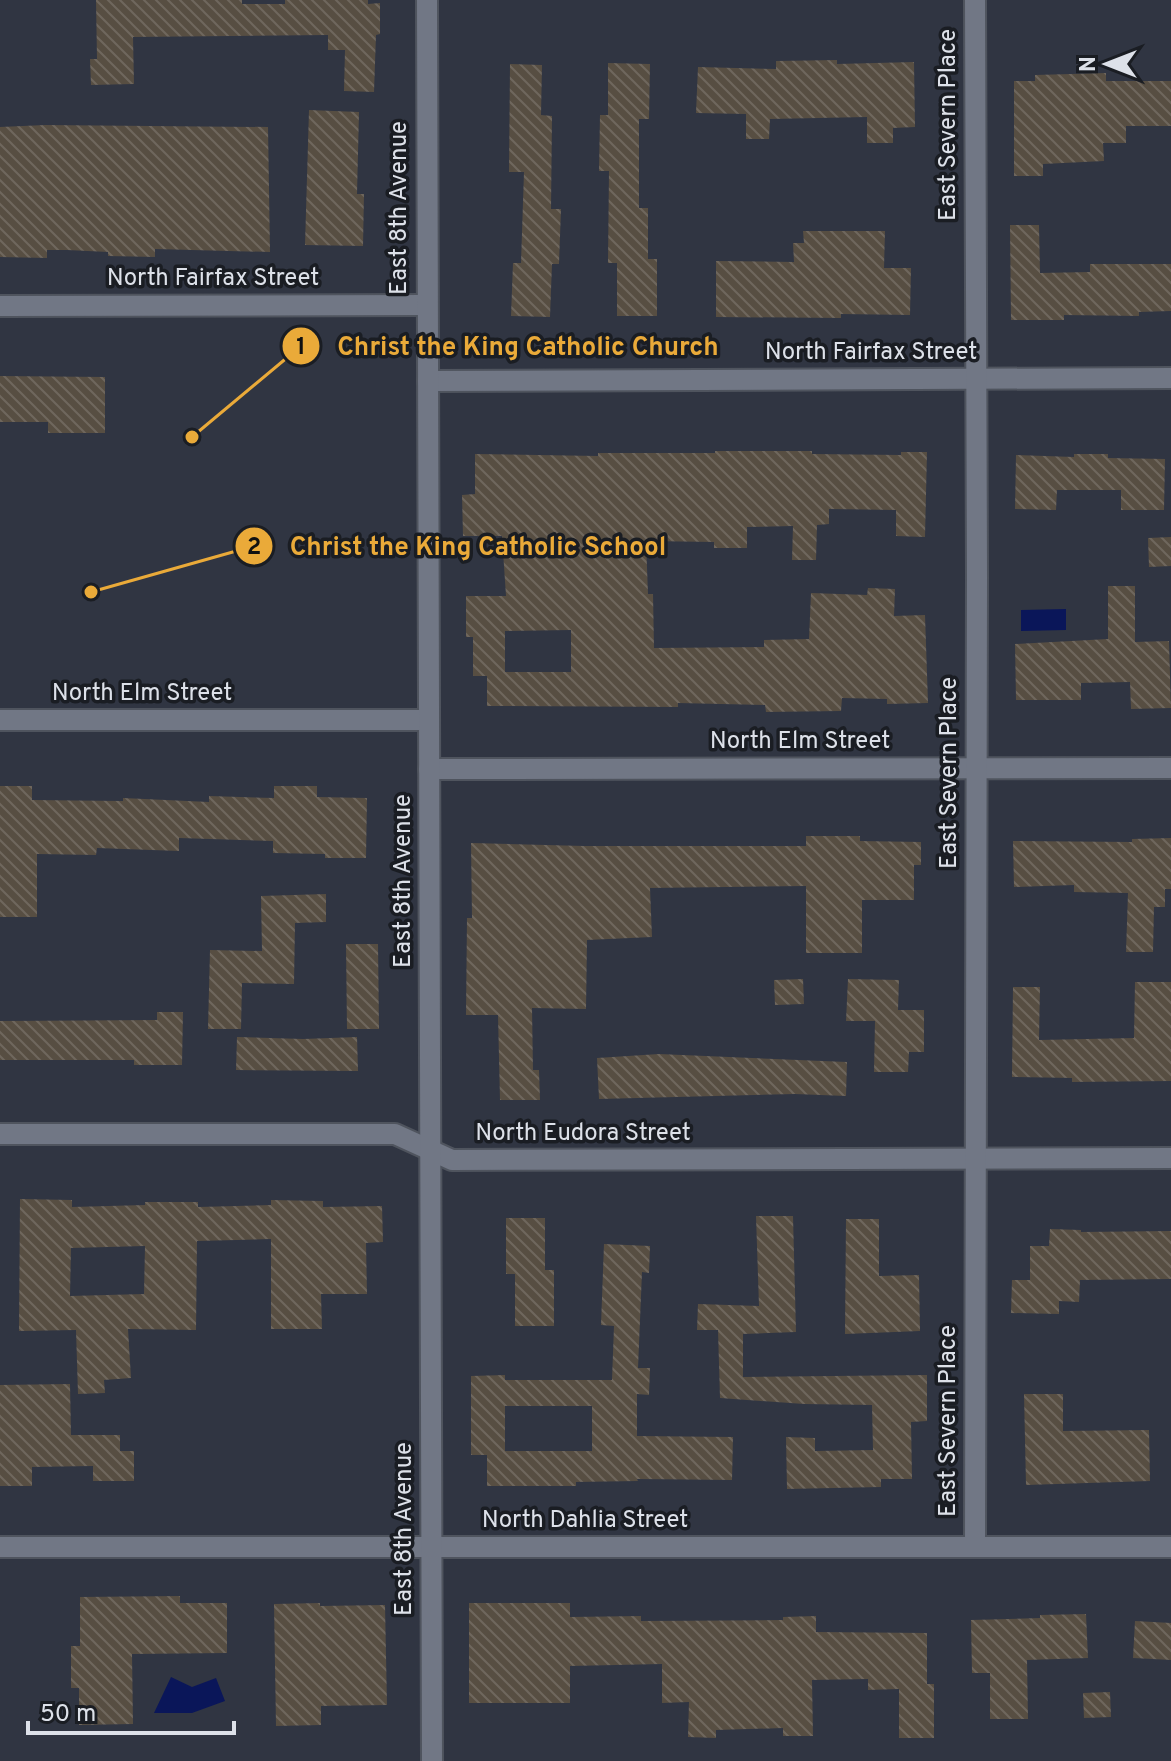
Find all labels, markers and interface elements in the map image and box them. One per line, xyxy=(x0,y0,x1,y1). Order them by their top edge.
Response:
north arrow xyxy=(1067,24,1147,104)
street label: East Severn Place xyxy=(934,29,964,221)
text: N xyxy=(1076,56,1103,72)
street label: East 8th Avenue xyxy=(385,121,415,295)
street label: North Fairfax Street xyxy=(107,264,319,294)
callout: Christ the King Catholic Church xyxy=(281,321,735,371)
text: Christ the King Catholic Church xyxy=(337,332,719,365)
text: 1 xyxy=(296,333,306,363)
street label: North Fairfax Street xyxy=(765,338,977,368)
callout: Christ the King Catholic School xyxy=(234,521,683,571)
text: Christ the King Catholic School xyxy=(290,532,666,565)
text: 2 xyxy=(247,533,261,563)
street label: East Severn Place xyxy=(935,677,965,869)
street label: North Elm Street xyxy=(52,679,232,709)
street label: North Elm Street xyxy=(710,727,890,757)
street label: East 8th Avenue xyxy=(389,794,419,968)
street label: North Eudora Street xyxy=(475,1119,691,1149)
street label: East Severn Place xyxy=(934,1325,964,1517)
street label: East 8th Avenue xyxy=(390,1442,420,1616)
street label: North Dahlia Street xyxy=(482,1506,688,1536)
scale bar xyxy=(28,1685,234,1735)
text: 50 m xyxy=(40,1700,96,1730)

